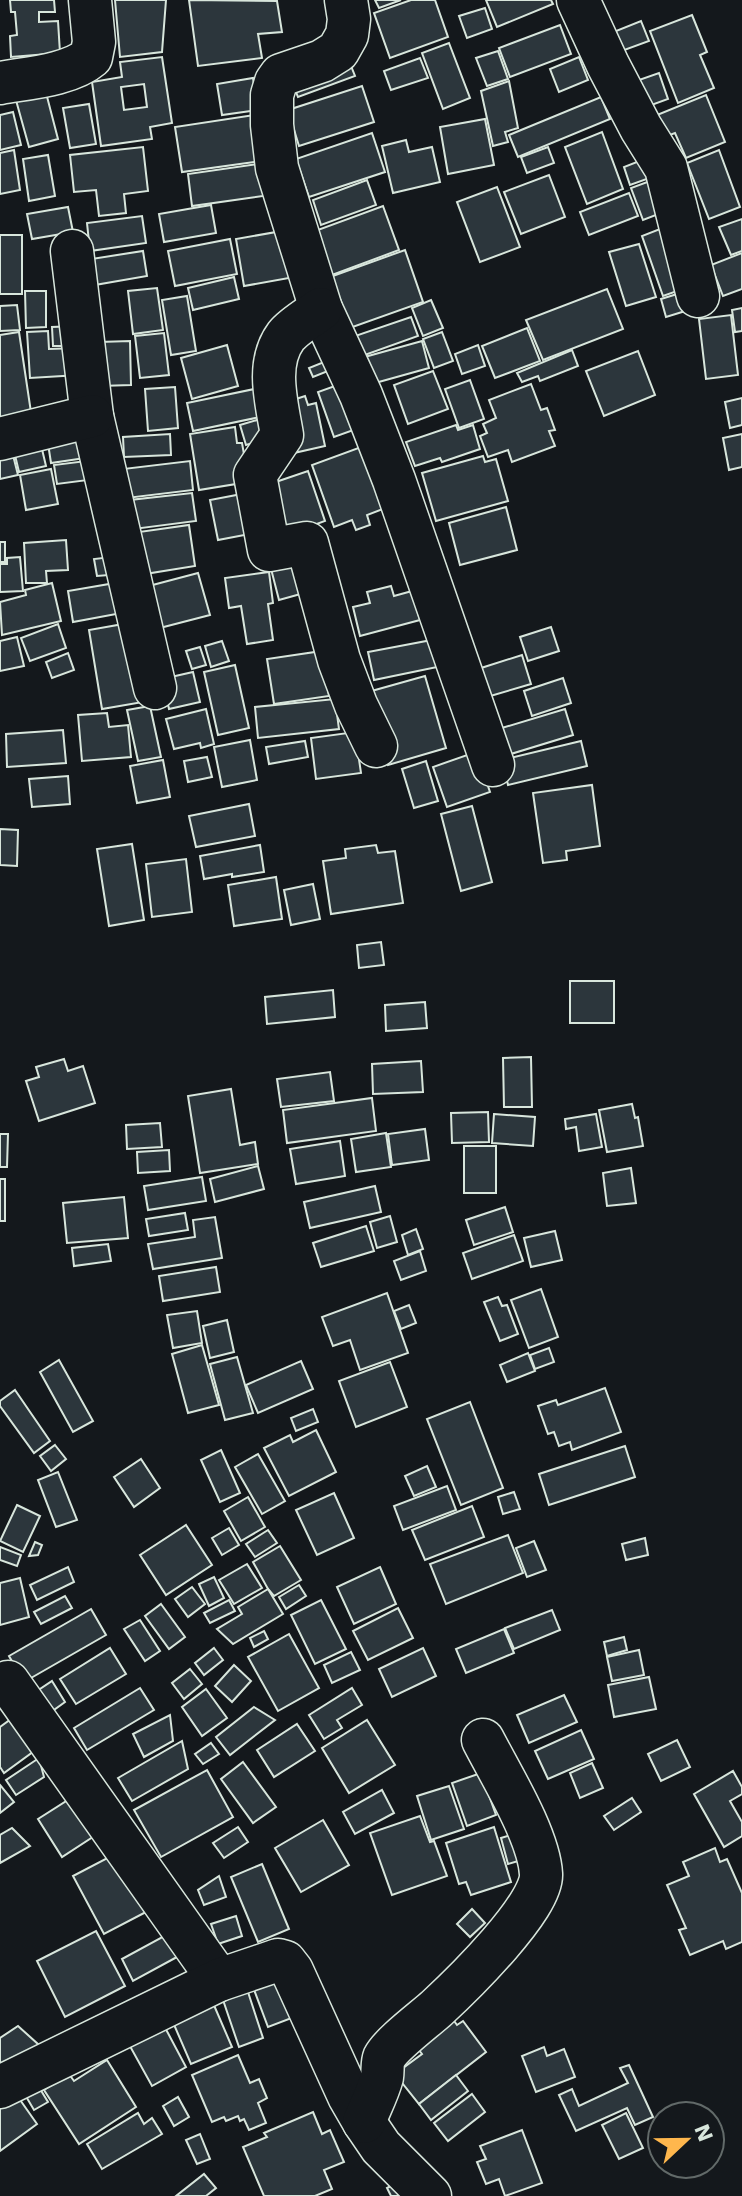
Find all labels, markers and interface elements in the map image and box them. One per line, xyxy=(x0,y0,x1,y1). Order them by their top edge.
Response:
north arrow xyxy=(646,2100,726,2180)
text: N xyxy=(689,2120,719,2145)

